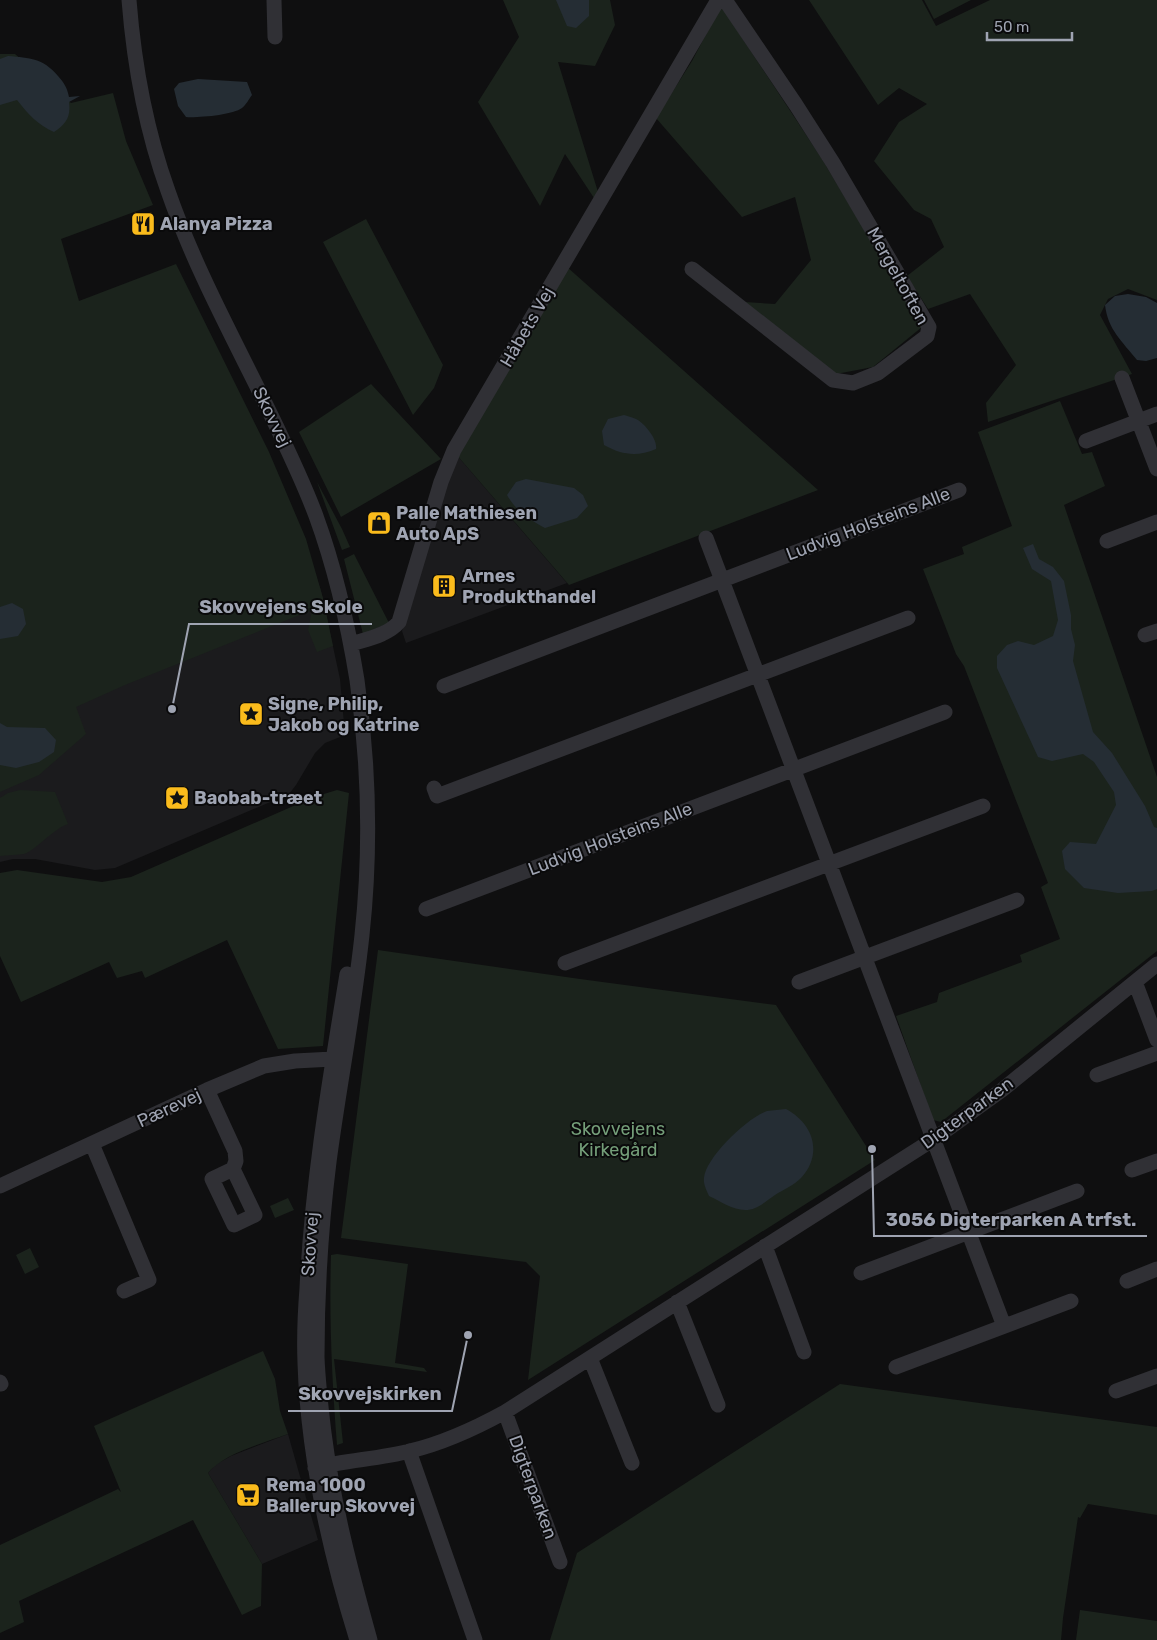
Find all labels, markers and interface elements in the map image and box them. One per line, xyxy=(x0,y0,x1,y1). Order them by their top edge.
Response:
scale bar xyxy=(987,10,1072,42)
text: 50 m xyxy=(994,18,1029,36)
restaurant icon: Alanya Pizza xyxy=(130,211,156,237)
place label: Alanya Pizza xyxy=(160,213,273,235)
street label: Mergeltoften xyxy=(862,223,934,329)
street label: Håbets Vej xyxy=(495,283,559,371)
street label: Skovvej xyxy=(248,383,296,451)
street label: Ludvig Holsteins Alle xyxy=(783,483,953,565)
place label: Palle Mathiesen Auto ApS xyxy=(396,502,537,545)
shop icon: Palle Mathiesen Auto ApS xyxy=(366,510,392,536)
place label: Arnes Produkthandel xyxy=(462,565,596,608)
building icon: Arnes Produkthandel xyxy=(431,573,457,599)
callout: Skovvejens Skole xyxy=(189,590,372,624)
text: Skovvejens Skole xyxy=(199,595,363,618)
place label: Signe, Philip, Jakob og Katrine xyxy=(268,693,420,736)
place icon: Signe, Philip, Jakob og Katrine xyxy=(238,701,264,727)
place icon: Baobab-træet xyxy=(164,785,190,811)
place label: Baobab-træet xyxy=(194,787,322,809)
street label: Ludvig Holsteins Alle xyxy=(525,798,695,880)
street label: Digterparken xyxy=(917,1072,1017,1154)
street label: Pærevej xyxy=(133,1084,205,1132)
park label: Skovvejens Kirkegård xyxy=(571,1118,665,1161)
callout: 3056 Digterparken A trfst. xyxy=(874,1202,1147,1236)
text: 3056 Digterparken A trfst. xyxy=(885,1208,1137,1231)
street label: Skovvej xyxy=(297,1211,323,1277)
callout: Skovvejskirken xyxy=(288,1377,452,1411)
text: Skovvejskirken xyxy=(298,1382,442,1405)
street label: Digterparken xyxy=(504,1432,562,1542)
place label: Rema 1000 Ballerup Skovvej xyxy=(266,1474,415,1517)
supermarket icon: Rema 1000 Ballerup Skovvej xyxy=(235,1482,261,1508)

